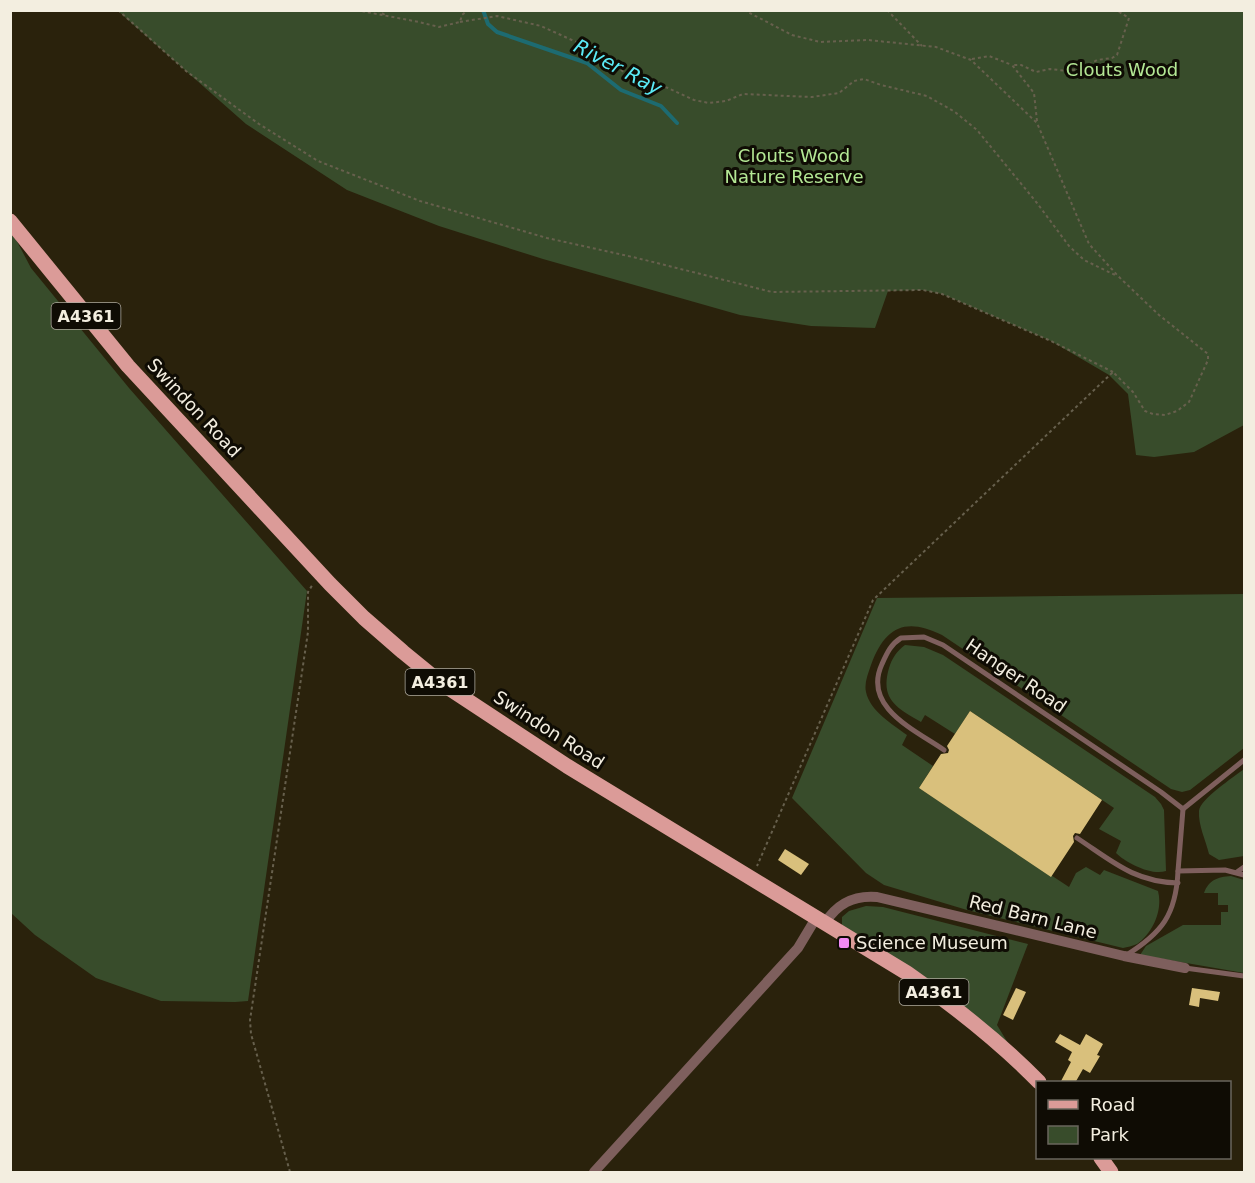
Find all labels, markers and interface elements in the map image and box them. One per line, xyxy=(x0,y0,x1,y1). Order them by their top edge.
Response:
water label: River Ray xyxy=(570,34,667,101)
park label: Clouts Wood xyxy=(1066,59,1178,80)
park label: Clouts Wood Nature Reserve xyxy=(724,145,864,187)
road number: A4361 xyxy=(52,303,121,329)
street label: Swindon Road xyxy=(143,354,245,461)
street label: Hanger Road xyxy=(962,634,1071,717)
road number: A4361 xyxy=(406,669,474,695)
street label: Swindon Road xyxy=(490,686,608,773)
street label: Red Barn Lane xyxy=(967,890,1099,943)
place label: Science Museum xyxy=(856,932,1008,953)
marker: Science Museum xyxy=(837,936,851,950)
road number: A4361 xyxy=(900,979,968,1005)
legend xyxy=(1036,1081,1231,1159)
text: Road xyxy=(1090,1094,1135,1115)
text: Park xyxy=(1090,1124,1129,1145)

